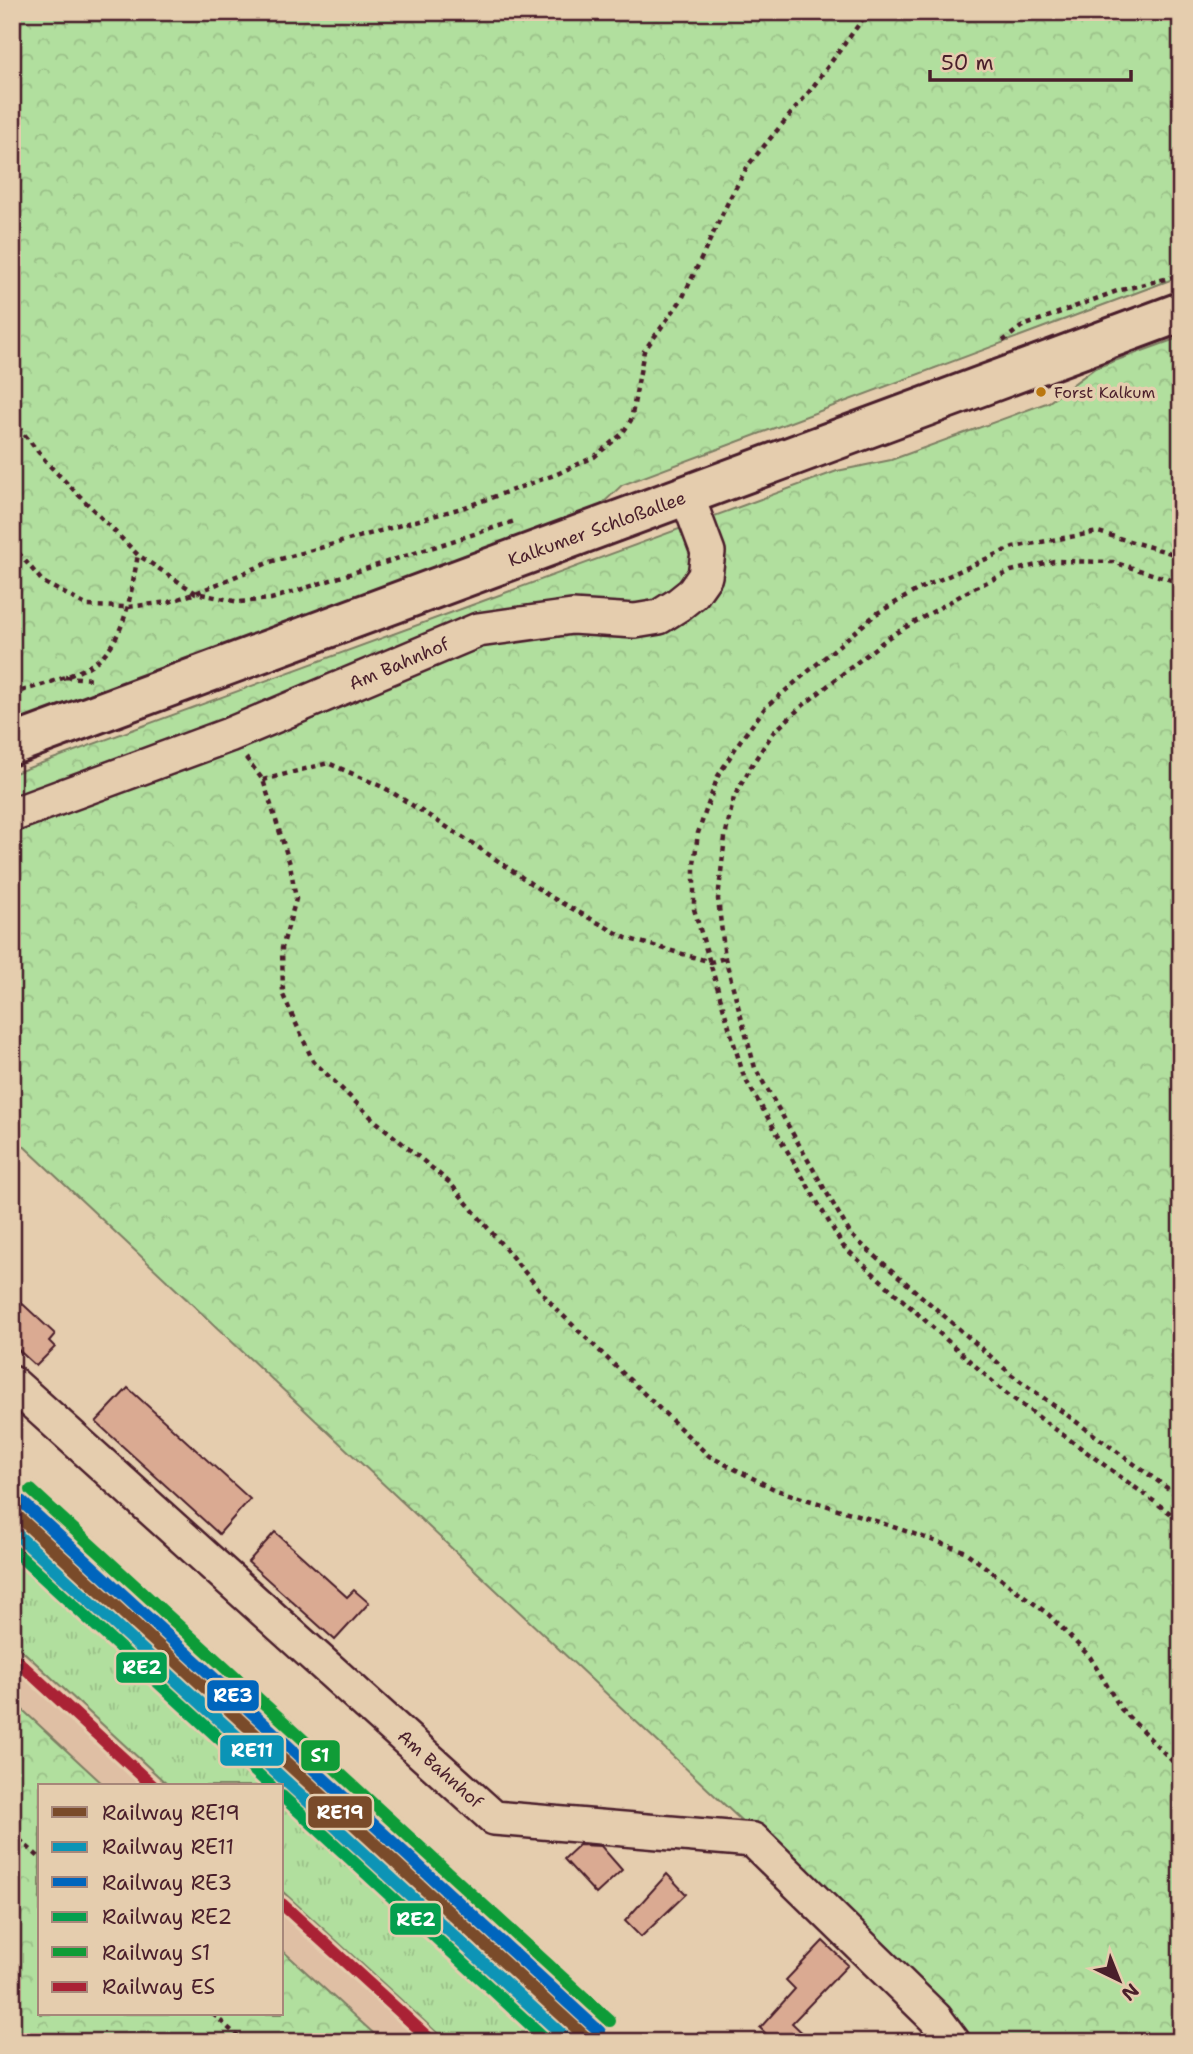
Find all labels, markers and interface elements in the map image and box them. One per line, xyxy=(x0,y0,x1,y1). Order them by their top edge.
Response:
scale bar xyxy=(930,38,1132,82)
text: 50 m xyxy=(941,49,994,77)
place label: Forst Kalkum xyxy=(1054,382,1155,403)
marker: Forst Kalkum xyxy=(1034,385,1048,399)
street label: Kalkumer Schloßallee xyxy=(505,486,689,572)
street label: Am Bahnhof xyxy=(345,632,453,696)
line badge: RE2 xyxy=(115,1651,168,1684)
text: RE2 xyxy=(122,1655,162,1680)
line badge: RE3 xyxy=(206,1679,260,1712)
text: RE3 xyxy=(213,1683,253,1708)
street label: Am Bahnhof xyxy=(392,1724,488,1814)
line badge: RE11 xyxy=(219,1734,285,1767)
text: RE11 xyxy=(231,1738,273,1763)
line badge: S1 xyxy=(300,1739,341,1772)
text: S1 xyxy=(311,1743,329,1768)
legend xyxy=(38,1784,284,2016)
line badge: RE19 xyxy=(307,1795,373,1829)
text: Railway RE19 xyxy=(102,1799,240,1827)
text: RE19 xyxy=(316,1800,364,1825)
text: Railway RE11 xyxy=(102,1833,234,1861)
text: Railway RE3 xyxy=(102,1869,232,1897)
line badge: RE2 xyxy=(389,1902,442,1936)
text: Railway RE2 xyxy=(102,1903,232,1931)
text: RE2 xyxy=(396,1907,436,1932)
text: Railway S1 xyxy=(102,1939,210,1967)
north arrow xyxy=(1084,1946,1154,2016)
text: Railway ES xyxy=(102,1973,215,2001)
text: N xyxy=(1116,1978,1144,2006)

